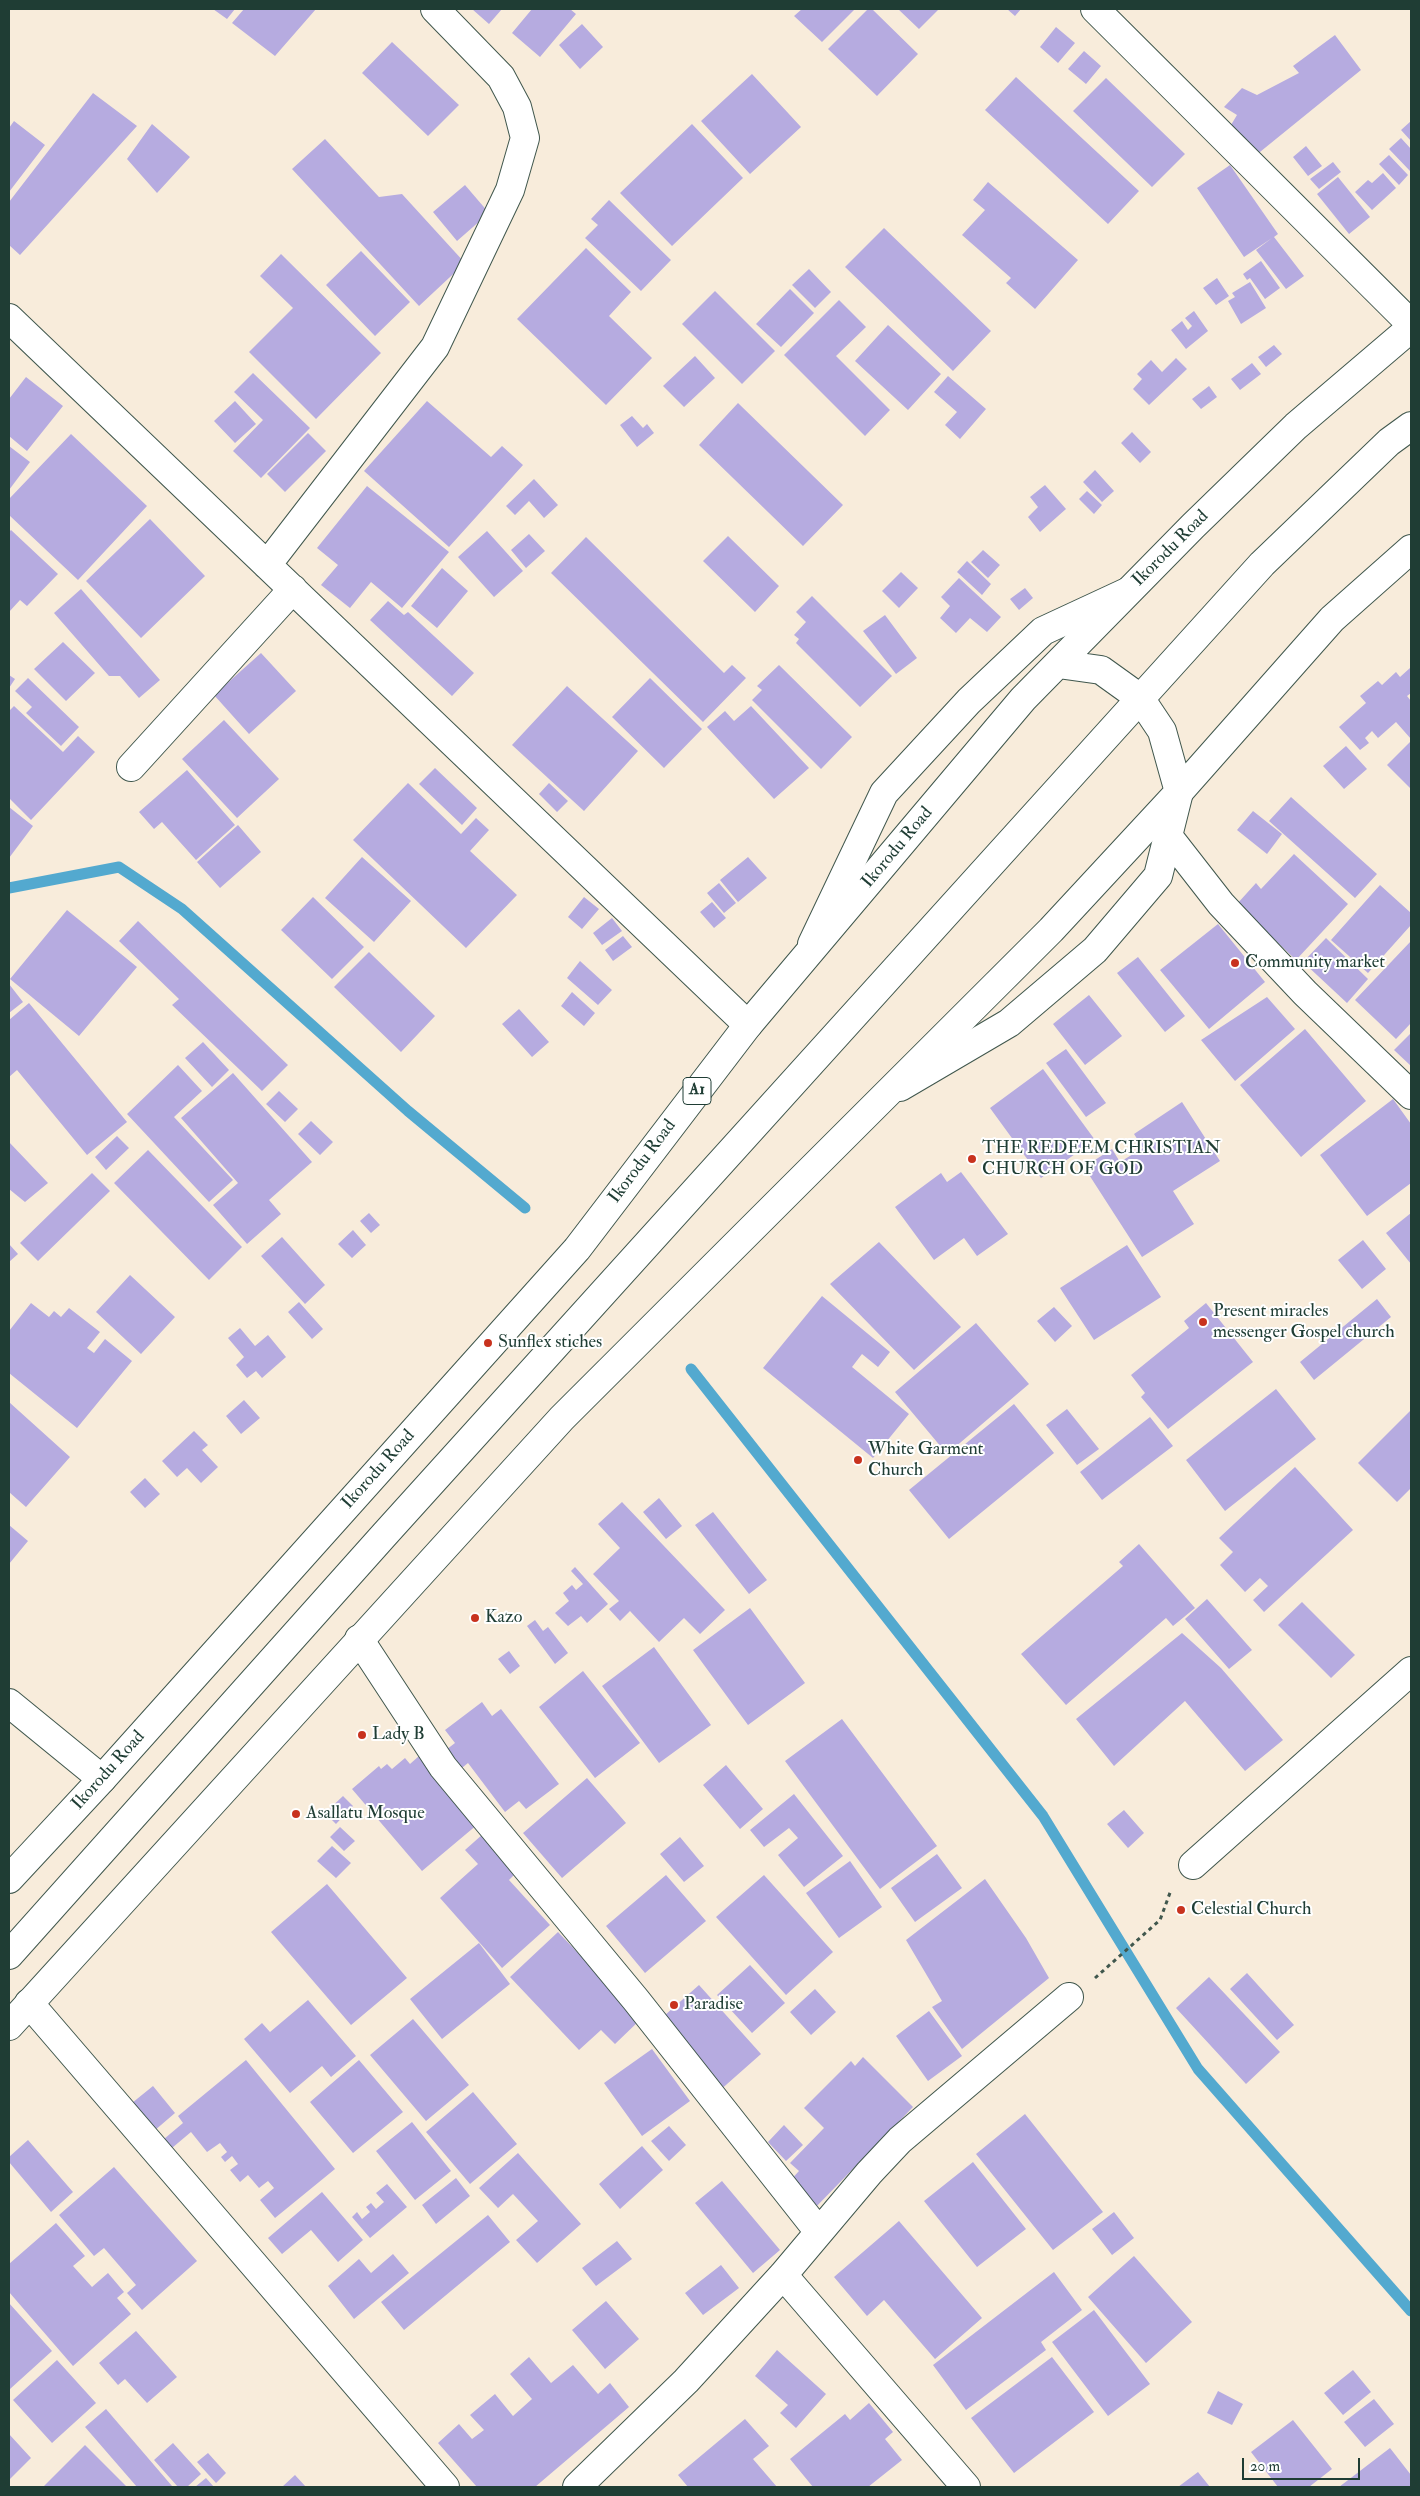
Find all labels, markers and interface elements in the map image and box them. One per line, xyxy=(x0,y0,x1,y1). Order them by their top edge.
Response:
street label: Ikorodu Road xyxy=(1128,506,1214,592)
street label: Ikorodu Road xyxy=(858,803,938,893)
place label: Community market xyxy=(1245,952,1385,974)
marker: Community market xyxy=(1229,957,1241,969)
road number: A1 xyxy=(683,1078,711,1104)
street label: Ikorodu Road xyxy=(605,1116,681,1208)
place label: THE REDEEM CHRISTIAN CHURCH OF GOD xyxy=(982,1138,1221,1180)
marker: THE REDEEM CHRISTIAN CHURCH OF GOD xyxy=(966,1153,978,1165)
place label: Present miracles messenger Gospel church xyxy=(1213,1301,1395,1344)
marker: Present miracles messenger Gospel church xyxy=(1197,1316,1209,1328)
place label: Sunflex stiches xyxy=(498,1332,602,1354)
marker: Sunflex stiches xyxy=(482,1337,494,1349)
street label: Ikorodu Road xyxy=(338,1426,420,1514)
place label: White Garment Church xyxy=(868,1439,983,1482)
marker: White Garment Church xyxy=(852,1454,864,1466)
place label: Kazo xyxy=(485,1607,522,1629)
marker: Kazo xyxy=(469,1612,481,1624)
place label: Lady B xyxy=(372,1724,425,1746)
street label: Ikorodu Road xyxy=(68,1727,150,1815)
marker: Lady B xyxy=(356,1729,368,1741)
place label: Asallatu Mosque xyxy=(306,1803,425,1825)
marker: Asallatu Mosque xyxy=(290,1808,302,1820)
place label: Celestial Church xyxy=(1191,1899,1312,1921)
marker: Celestial Church xyxy=(1175,1904,1187,1916)
place label: Paradise xyxy=(684,1994,743,2016)
marker: Paradise xyxy=(668,1999,680,2011)
scale bar xyxy=(1245,2448,1362,2480)
text: 20 m xyxy=(1250,2457,1280,2476)

